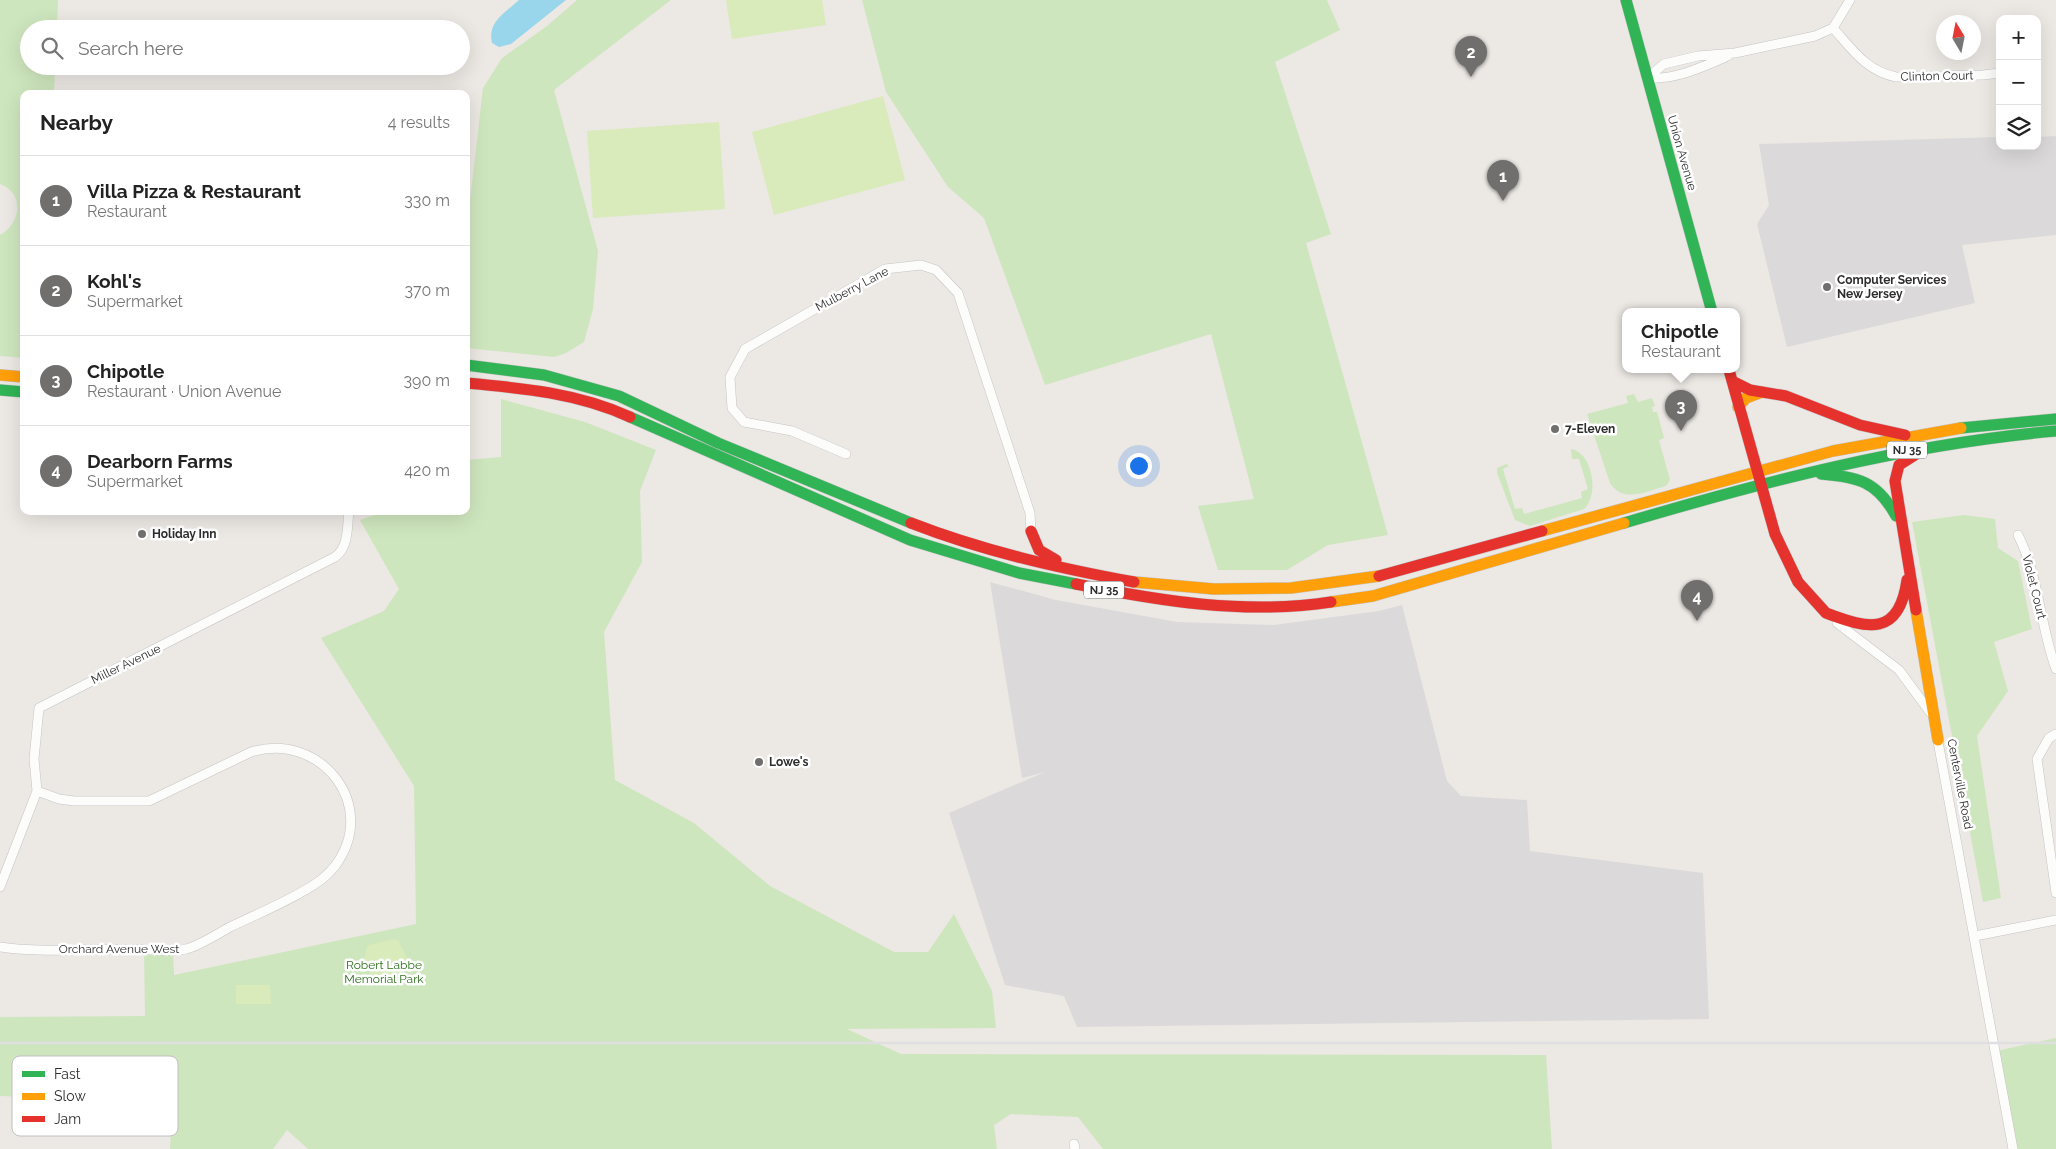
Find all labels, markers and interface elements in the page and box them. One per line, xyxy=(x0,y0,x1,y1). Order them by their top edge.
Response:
north arrow xyxy=(1936,15,1981,60)
map controls xyxy=(1996,15,2041,150)
button: + xyxy=(1996,15,2041,60)
search box xyxy=(20,20,470,75)
icon: search xyxy=(38,34,66,62)
pin: 2 xyxy=(1455,36,1487,77)
text: Search here xyxy=(78,37,184,59)
button: − xyxy=(1996,60,2041,105)
street label: Clinton Court xyxy=(1900,68,1974,84)
button: layers xyxy=(1996,105,2041,150)
text: Nearby xyxy=(40,110,113,135)
text: 4 results xyxy=(388,113,450,132)
street label: Union Avenue xyxy=(1665,114,1699,192)
pin: 1 xyxy=(1487,160,1519,201)
text: Villa Pizza & Restaurant xyxy=(87,180,301,202)
text: 1 xyxy=(52,191,60,210)
text: 330 m xyxy=(404,191,450,210)
text: Restaurant xyxy=(87,202,167,221)
street label: Mulberry Lane xyxy=(813,264,891,314)
text: Kohl's xyxy=(87,270,141,292)
place label: Computer Services New Jersey xyxy=(1837,273,1946,301)
text: 2 xyxy=(51,281,61,300)
text: 370 m xyxy=(404,281,450,300)
marker: Computer Services New Jersey xyxy=(1821,281,1833,293)
text: Supermarket xyxy=(87,292,183,311)
popup xyxy=(1622,308,1740,373)
text: Chipotle xyxy=(1641,320,1719,342)
text: Restaurant xyxy=(1641,342,1721,361)
text: Chipotle xyxy=(87,360,164,382)
text: 3 xyxy=(52,371,60,390)
text: 390 m xyxy=(404,371,450,390)
text: Restaurant · Union Avenue xyxy=(87,382,281,401)
pin: 3 xyxy=(1665,390,1697,431)
place label: 7-Eleven xyxy=(1565,422,1615,436)
marker: 7-Eleven xyxy=(1549,423,1561,435)
road number: NJ 35 xyxy=(1887,442,1927,458)
text: Dearborn Farms xyxy=(87,450,233,472)
your location xyxy=(1126,453,1152,479)
text: 4 xyxy=(51,461,61,480)
text: 420 m xyxy=(404,461,450,480)
text: Supermarket xyxy=(87,472,183,491)
place label: Holiday Inn xyxy=(152,527,216,541)
marker: Holiday Inn xyxy=(136,528,148,540)
street label: Violet Court xyxy=(2019,553,2049,621)
pin: 4 xyxy=(1681,580,1713,621)
road number: NJ 35 xyxy=(1084,582,1124,598)
street label: Miller Avenue xyxy=(89,641,163,687)
street label: Centerville Road xyxy=(1944,738,1976,830)
place label: Lowe's xyxy=(769,755,809,769)
marker: Lowe's xyxy=(753,756,765,768)
street label: Orchard Avenue West xyxy=(59,942,179,956)
park label: Robert Labbe Memorial Park xyxy=(344,958,424,986)
legend xyxy=(12,1056,178,1136)
text: Fast xyxy=(54,1066,81,1082)
text: Slow xyxy=(54,1088,86,1104)
text: Jam xyxy=(54,1111,81,1127)

